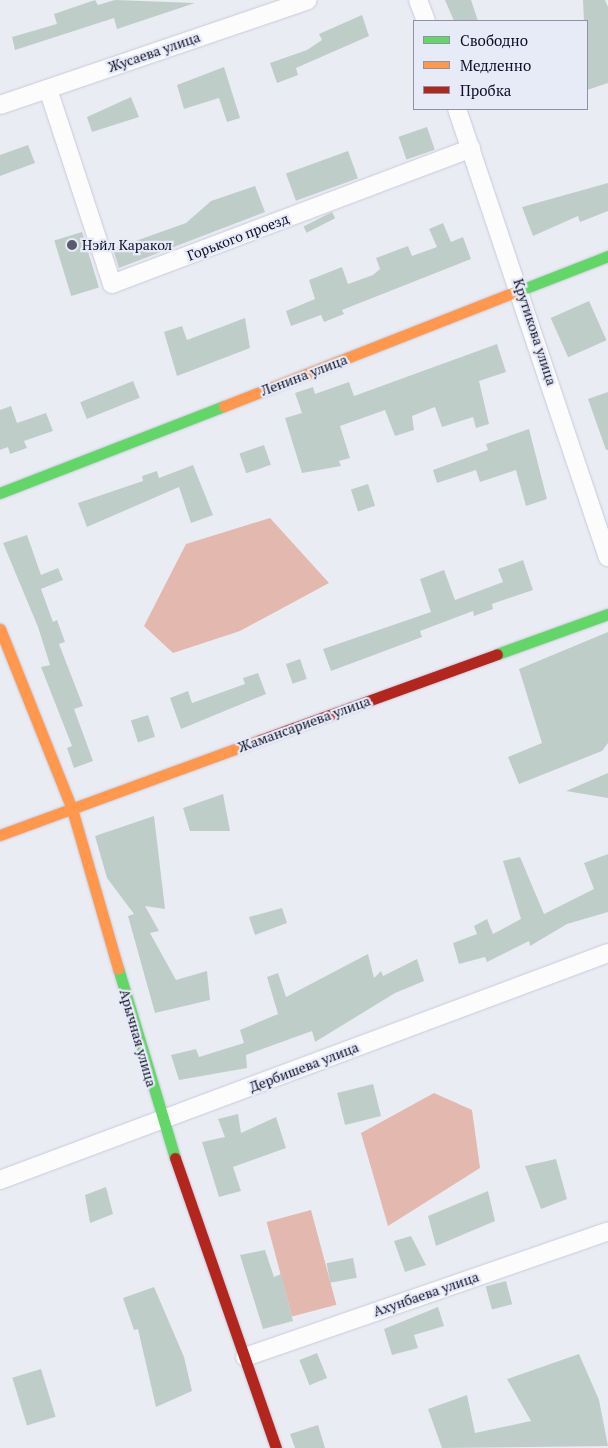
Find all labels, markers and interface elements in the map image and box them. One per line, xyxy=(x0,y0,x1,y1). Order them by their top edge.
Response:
legend xyxy=(413,20,588,110)
street label: Жусаева улица xyxy=(106,28,202,76)
text: Свободно xyxy=(460,30,528,50)
text: Медленно xyxy=(460,55,531,75)
text: Пробка xyxy=(460,80,511,100)
street label: Горького проезд xyxy=(185,210,291,264)
place label: Нэйл Каракол xyxy=(82,237,172,253)
marker: Нэйл Каракол xyxy=(66,239,78,251)
street label: Крутикова улица xyxy=(510,277,560,387)
street label: Ленина улица xyxy=(259,351,349,399)
street label: Жамансариева улица xyxy=(235,692,373,756)
street label: Арычная улица xyxy=(116,987,160,1089)
street label: Дербишева улица xyxy=(247,1038,361,1096)
street label: Ахунбаева улица xyxy=(371,1268,481,1320)

